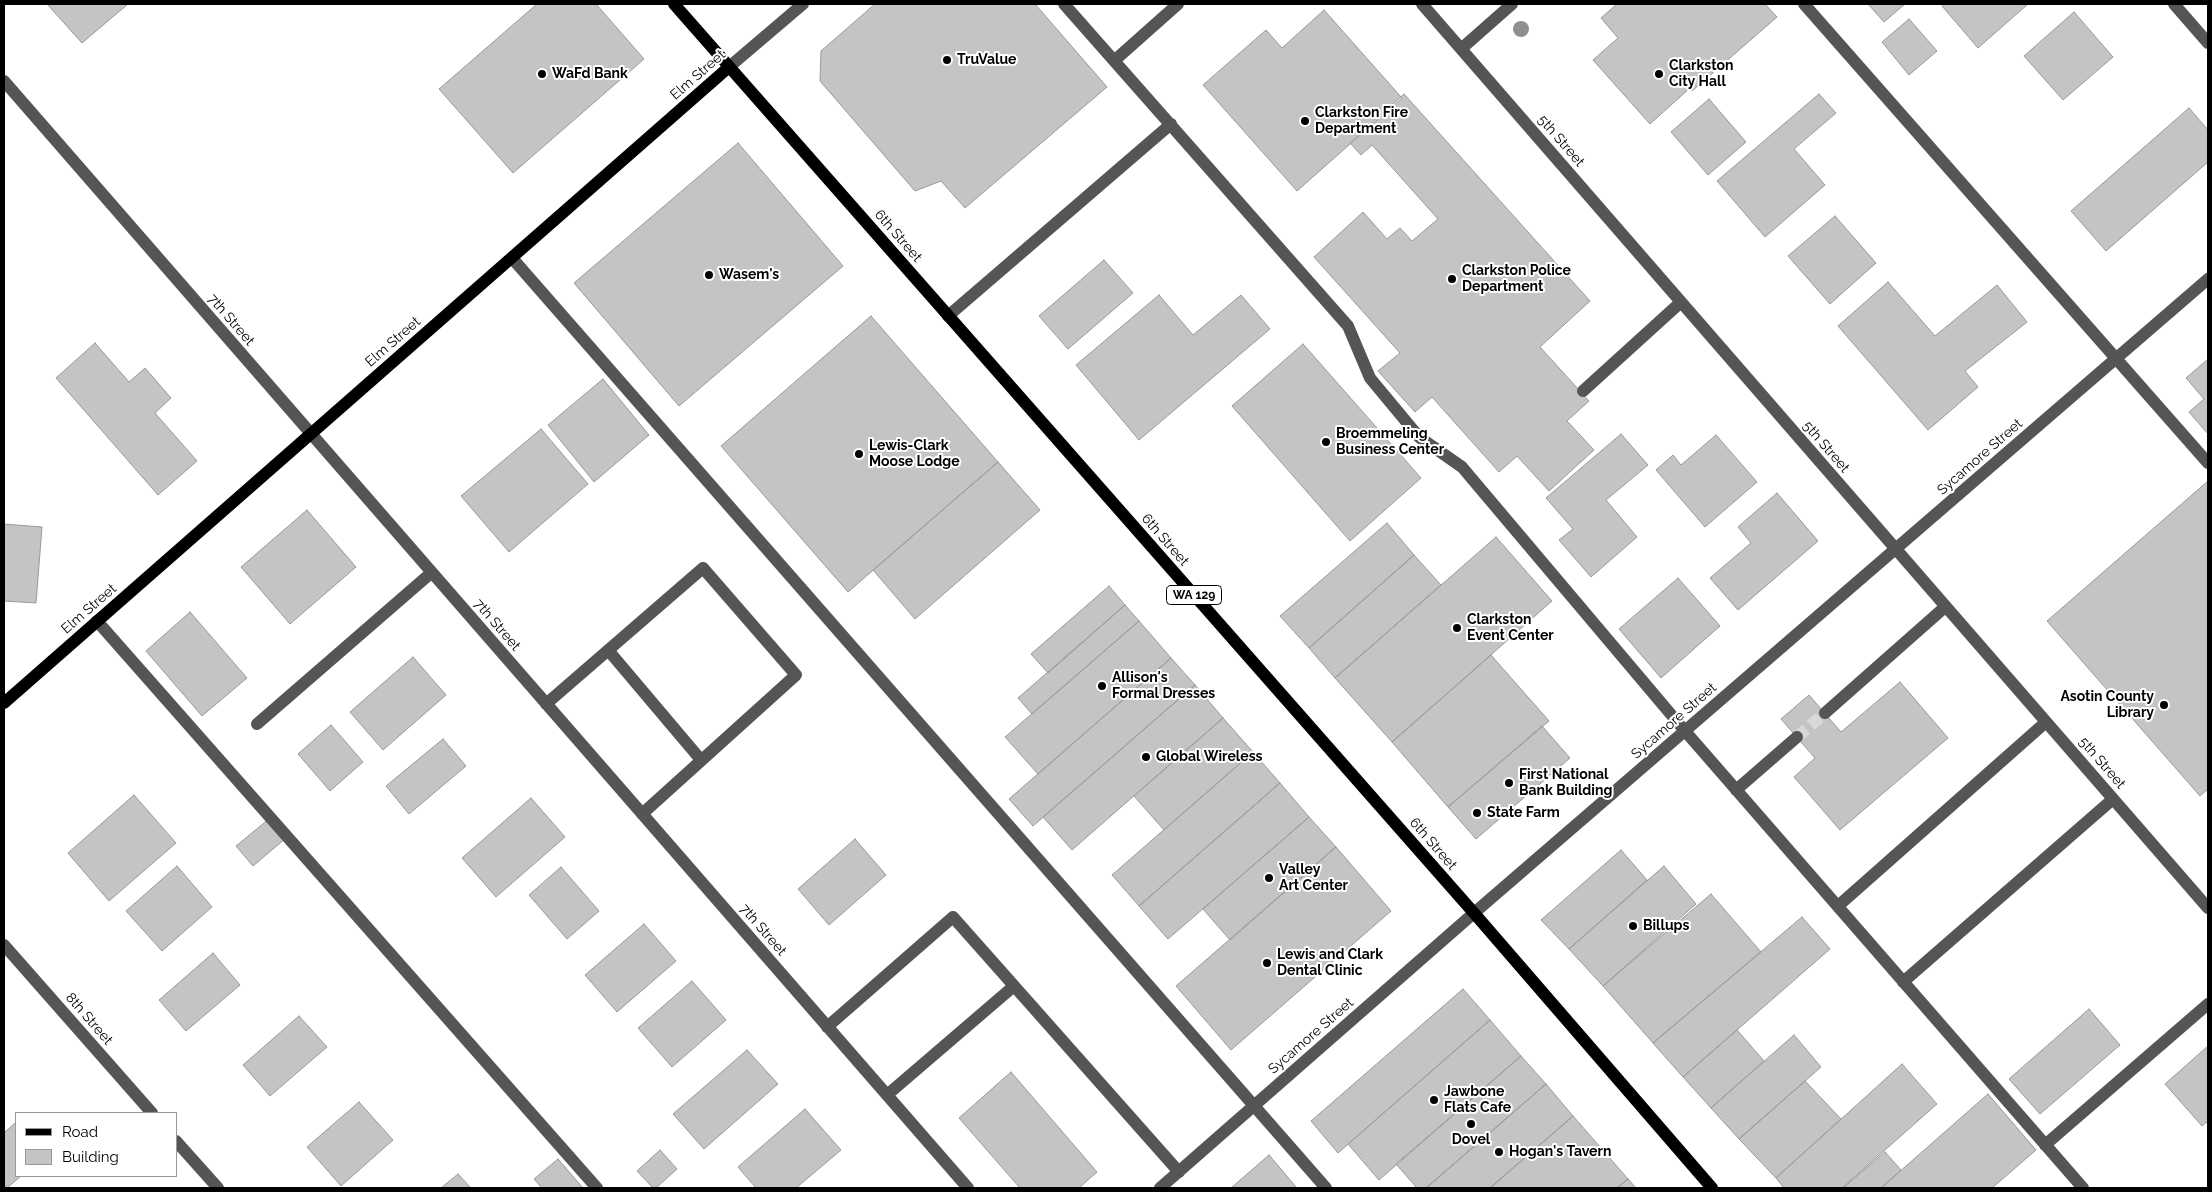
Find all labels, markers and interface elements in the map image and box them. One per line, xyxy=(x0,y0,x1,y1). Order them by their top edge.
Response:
street label: Elm Street xyxy=(667,46,729,104)
place label: TruValue xyxy=(957,52,1017,68)
marker: TruValue xyxy=(941,54,953,66)
place label: Clarkston City Hall xyxy=(1669,58,1733,90)
place label: WaFd Bank xyxy=(552,66,628,82)
marker: WaFd Bank xyxy=(536,68,548,80)
marker: Clarkston City Hall xyxy=(1653,68,1665,80)
place label: Clarkston Fire Department xyxy=(1315,105,1408,138)
street label: 5th Street xyxy=(1534,112,1588,170)
marker: Clarkston Fire Department xyxy=(1299,115,1311,127)
street label: 6th Street xyxy=(871,206,925,266)
place label: Clarkston Police Department xyxy=(1462,263,1571,296)
place label: Wasem's xyxy=(719,267,779,283)
marker: Wasem's xyxy=(703,269,715,281)
marker: Clarkston Police Department xyxy=(1446,273,1458,285)
street label: 7th Street xyxy=(204,291,258,349)
street label: Elm Street xyxy=(362,313,424,371)
street label: Sycamore Street xyxy=(1934,415,2026,499)
street label: 5th Street xyxy=(1799,418,1853,476)
place label: Broemmeling Business Center xyxy=(1336,426,1444,458)
marker: Broemmeling Business Center xyxy=(1320,436,1332,448)
place label: Lewis-Clark Moose Lodge xyxy=(869,438,960,471)
marker: Lewis-Clark Moose Lodge xyxy=(853,448,865,460)
street label: 6th Street xyxy=(1138,510,1192,570)
street label: Elm Street xyxy=(58,580,120,638)
road number: WA 129 xyxy=(1166,586,1222,604)
street label: 7th Street xyxy=(470,596,524,654)
place label: Clarkston Event Center xyxy=(1467,612,1554,644)
marker: Clarkston Event Center xyxy=(1451,622,1463,634)
place label: Allison's Formal Dresses xyxy=(1112,670,1215,702)
street label: Sycamore Street xyxy=(1628,679,1720,763)
marker: Allison's Formal Dresses xyxy=(1096,680,1108,692)
place label: Asotin County Library xyxy=(2060,689,2154,722)
marker: Asotin County Library xyxy=(2158,699,2170,711)
street label: 5th Street xyxy=(2075,734,2129,792)
place label: Global Wireless xyxy=(1156,749,1262,765)
marker: Global Wireless xyxy=(1140,751,1152,763)
place label: First National Bank Building xyxy=(1519,767,1612,800)
marker: First National Bank Building xyxy=(1503,777,1515,789)
place label: State Farm xyxy=(1487,805,1560,821)
marker: State Farm xyxy=(1471,807,1483,819)
street label: 6th Street xyxy=(1406,814,1460,874)
place label: Valley Art Center xyxy=(1279,862,1348,894)
marker: Valley Art Center xyxy=(1263,872,1275,884)
street label: 7th Street xyxy=(736,901,790,959)
place label: Billups xyxy=(1643,918,1689,934)
marker: Billups xyxy=(1627,920,1639,932)
place label: Lewis and Clark Dental Clinic xyxy=(1277,947,1383,980)
marker: Lewis and Clark Dental Clinic xyxy=(1261,957,1273,969)
street label: 8th Street xyxy=(62,990,116,1048)
street label: Sycamore Street xyxy=(1265,994,1357,1078)
place label: Jawbone Flats Cafe xyxy=(1444,1084,1511,1116)
marker: Jawbone Flats Cafe xyxy=(1428,1094,1440,1106)
legend xyxy=(15,1112,178,1177)
marker: Dovel xyxy=(1465,1118,1477,1130)
text: Road xyxy=(62,1123,98,1141)
place label: Dovel xyxy=(1452,1132,1490,1148)
place label: Hogan's Tavern xyxy=(1509,1144,1611,1160)
marker: Hogan's Tavern xyxy=(1493,1146,1505,1158)
text: Building xyxy=(62,1148,119,1166)

